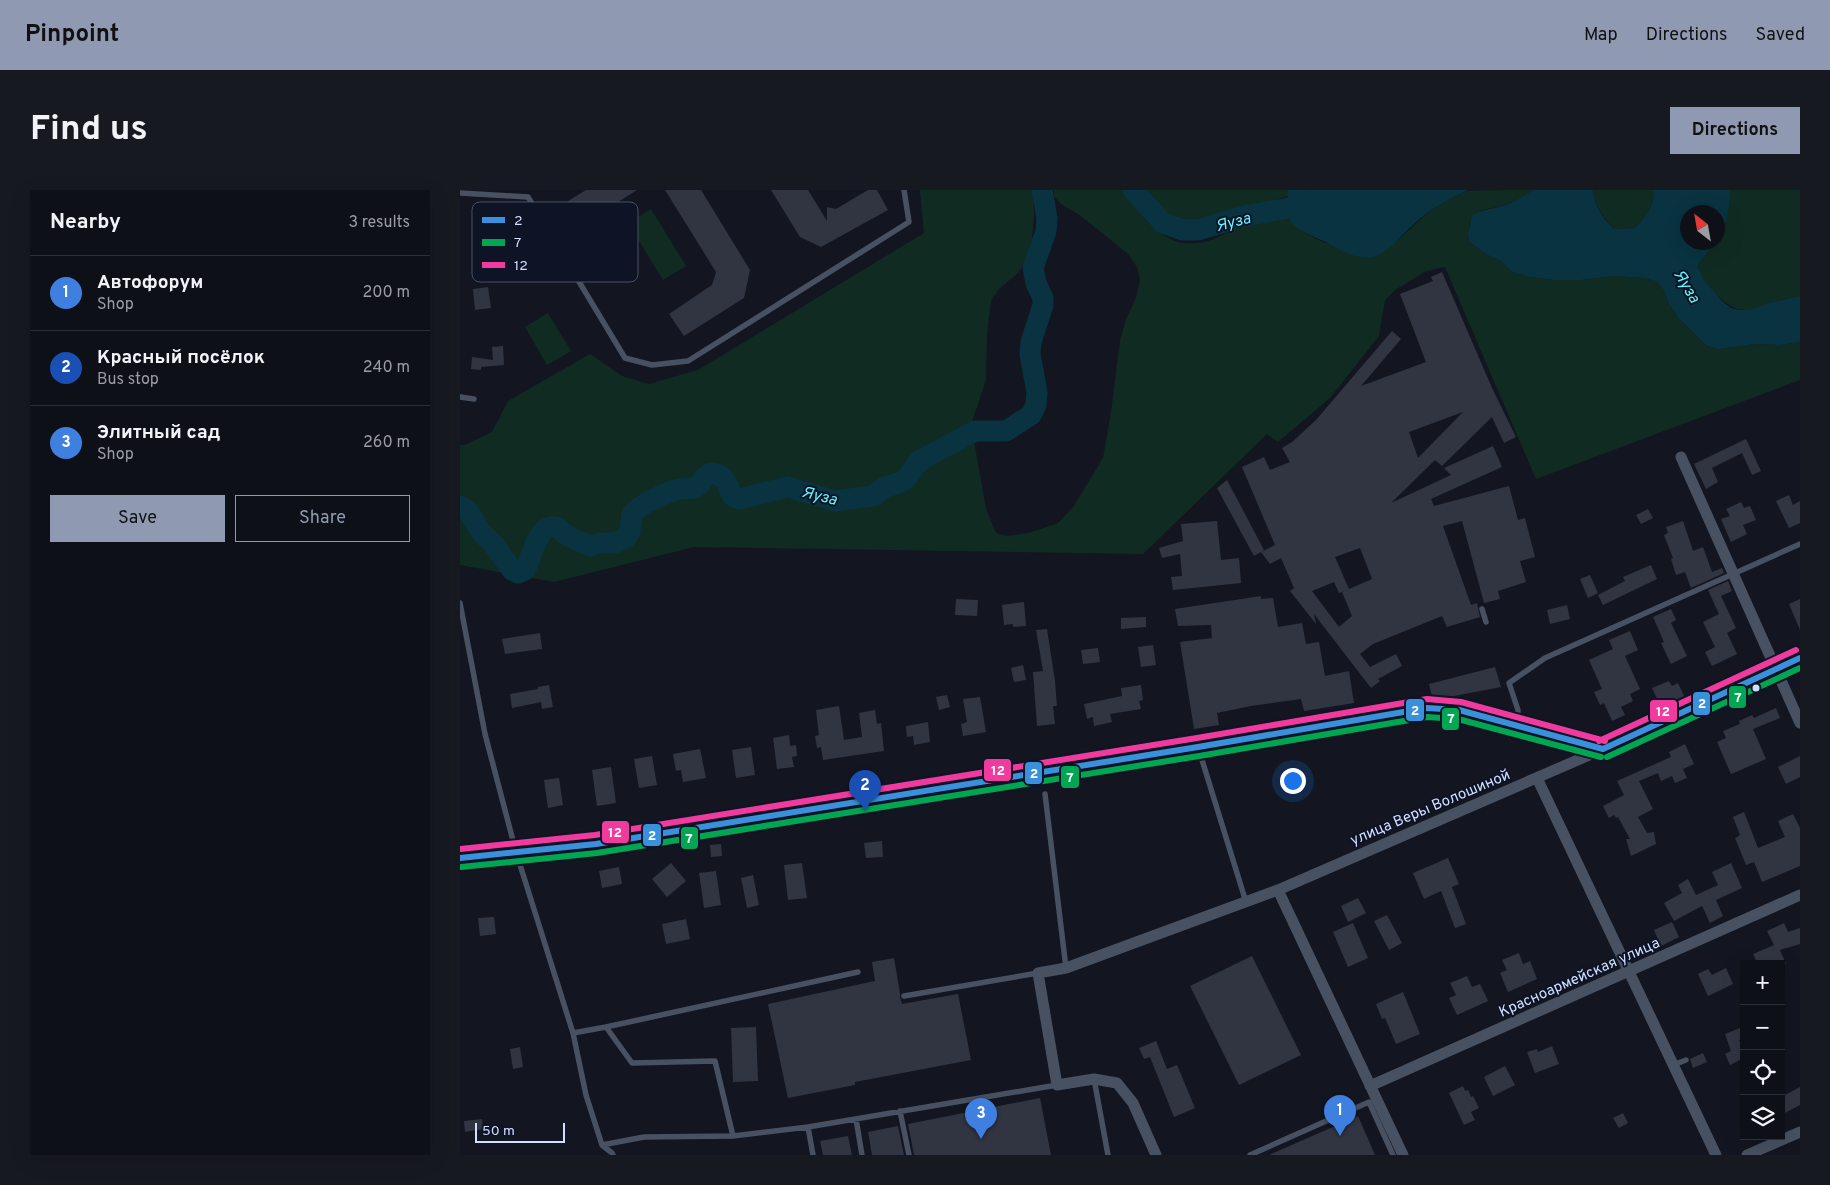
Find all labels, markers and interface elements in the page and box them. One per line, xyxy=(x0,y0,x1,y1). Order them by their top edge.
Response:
text: Pinpoint xyxy=(25,20,119,50)
text: Map xyxy=(1584,24,1618,47)
text: Directions xyxy=(1646,24,1728,47)
text: Saved xyxy=(1756,24,1805,47)
button: Directions xyxy=(1670,107,1800,154)
text: Find us xyxy=(30,108,148,152)
legend xyxy=(472,202,638,282)
north arrow xyxy=(1680,205,1725,250)
text: Nearby xyxy=(50,209,121,236)
water label: Яуза xyxy=(1214,209,1254,237)
text: 3 results xyxy=(348,213,410,233)
text: 2 xyxy=(514,213,523,230)
text: 7 xyxy=(514,235,521,252)
text: 12 xyxy=(514,258,528,275)
water label: Яуза xyxy=(1669,267,1704,308)
text: Автофорум xyxy=(97,271,203,295)
text: 1 xyxy=(63,283,69,303)
text: 200 m xyxy=(362,283,410,303)
text: Shop xyxy=(97,295,134,315)
text: Красный посёлок xyxy=(97,346,265,370)
text: 2 xyxy=(61,358,71,378)
text: 240 m xyxy=(363,358,410,378)
text: Bus stop xyxy=(97,370,159,390)
text: Элитный сад xyxy=(97,421,220,445)
text: 3 xyxy=(61,433,71,453)
text: 260 m xyxy=(363,433,410,453)
text: Shop xyxy=(97,445,134,465)
water label: Яуза xyxy=(800,483,840,511)
button: Save xyxy=(50,495,225,542)
button: Share xyxy=(235,495,410,542)
unlabelled marker xyxy=(1751,683,1761,693)
line badge: 7 xyxy=(1728,685,1747,709)
text: 7 xyxy=(1734,690,1742,707)
line badge: 2 xyxy=(1692,691,1711,716)
text: 2 xyxy=(1698,696,1706,713)
line badge: 2 xyxy=(1405,698,1425,722)
line badge: 12 xyxy=(1649,699,1678,723)
text: 2 xyxy=(1411,703,1419,720)
text: 12 xyxy=(1656,704,1670,721)
line badge: 7 xyxy=(1441,707,1460,731)
text: 7 xyxy=(1447,711,1455,728)
line badge: 12 xyxy=(983,758,1012,782)
line badge: 2 xyxy=(1024,761,1043,785)
text: 12 xyxy=(991,763,1005,780)
line badge: 7 xyxy=(1060,765,1080,789)
text: 2 xyxy=(1030,766,1038,783)
street label: улица Веры Волошиной xyxy=(1348,766,1513,851)
your location xyxy=(1280,768,1306,794)
pin: 2 xyxy=(849,770,881,811)
text: 7 xyxy=(1066,770,1074,787)
line badge: 12 xyxy=(601,820,630,844)
line badge: 2 xyxy=(642,823,662,847)
text: 12 xyxy=(608,825,622,842)
line badge: 7 xyxy=(680,826,699,850)
text: 2 xyxy=(648,828,656,845)
text: 7 xyxy=(685,831,693,848)
street label: Красноармейская улица xyxy=(1496,934,1663,1023)
map controls xyxy=(1740,960,1785,1140)
button: + xyxy=(1740,960,1785,1005)
button: − xyxy=(1740,1005,1785,1050)
button: locate xyxy=(1740,1050,1785,1095)
pin: 1 xyxy=(1324,1095,1356,1136)
button: layers xyxy=(1740,1095,1785,1140)
pin: 3 xyxy=(965,1098,997,1139)
scale bar xyxy=(475,1120,565,1143)
text: 50 m xyxy=(482,1123,515,1140)

